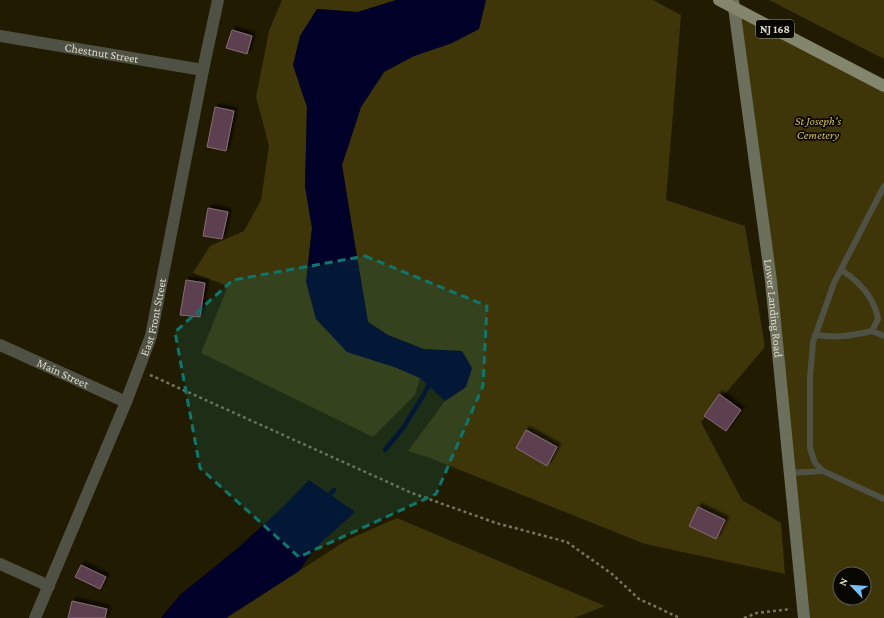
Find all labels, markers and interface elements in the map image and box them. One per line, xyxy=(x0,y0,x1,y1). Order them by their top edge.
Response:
road number: NJ 168 xyxy=(756,20,794,38)
street label: Chestnut Street xyxy=(64,40,141,66)
park label: St Joseph's Cemetery xyxy=(795,114,841,142)
street label: Lower Landing Road xyxy=(761,258,786,359)
street label: East Front Street xyxy=(137,276,169,358)
street label: Main Street xyxy=(35,356,92,392)
north arrow xyxy=(832,566,872,606)
text: N xyxy=(836,575,850,588)

